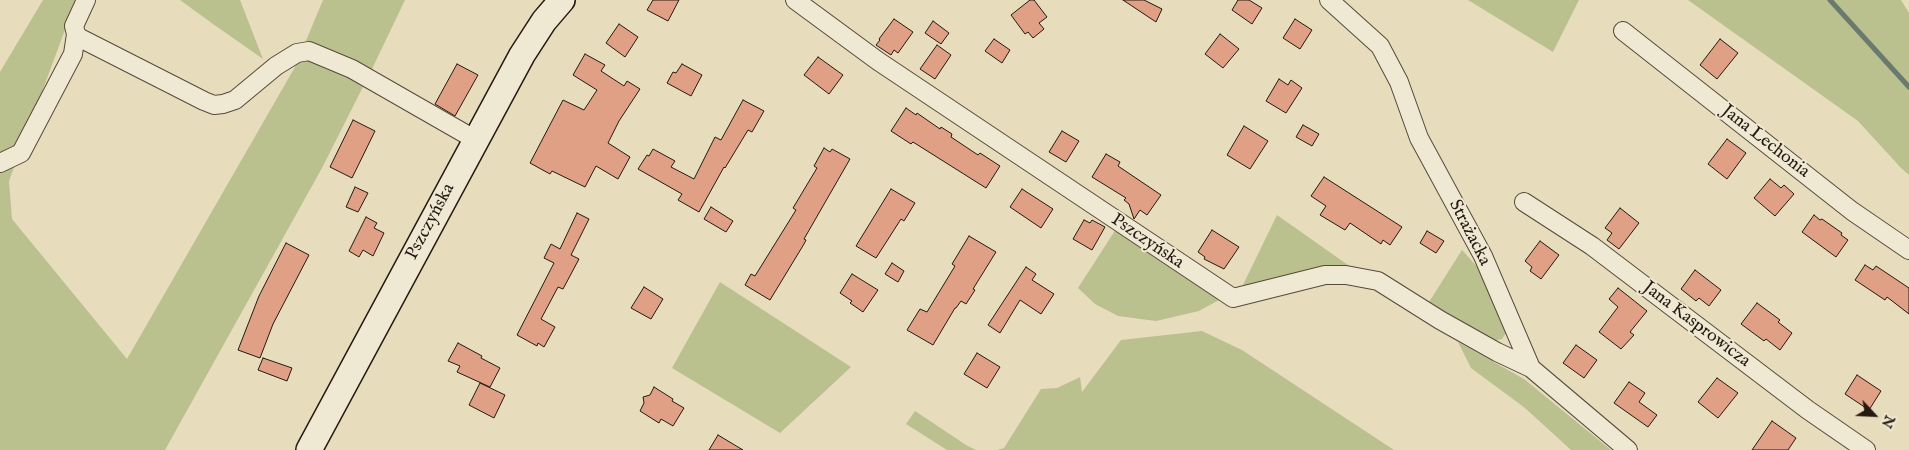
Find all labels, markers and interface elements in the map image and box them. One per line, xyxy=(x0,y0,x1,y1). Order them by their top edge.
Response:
street label: Jana Lechonia xyxy=(1717,101,1813,183)
street label: Pszczyńska xyxy=(402,180,460,264)
street label: Strażacka xyxy=(1443,196,1495,270)
street label: Pszczyńska xyxy=(1106,210,1188,274)
street label: Jana Kasprowicza xyxy=(1638,277,1754,373)
north arrow xyxy=(1849,390,1899,440)
text: N xyxy=(1877,412,1898,431)

